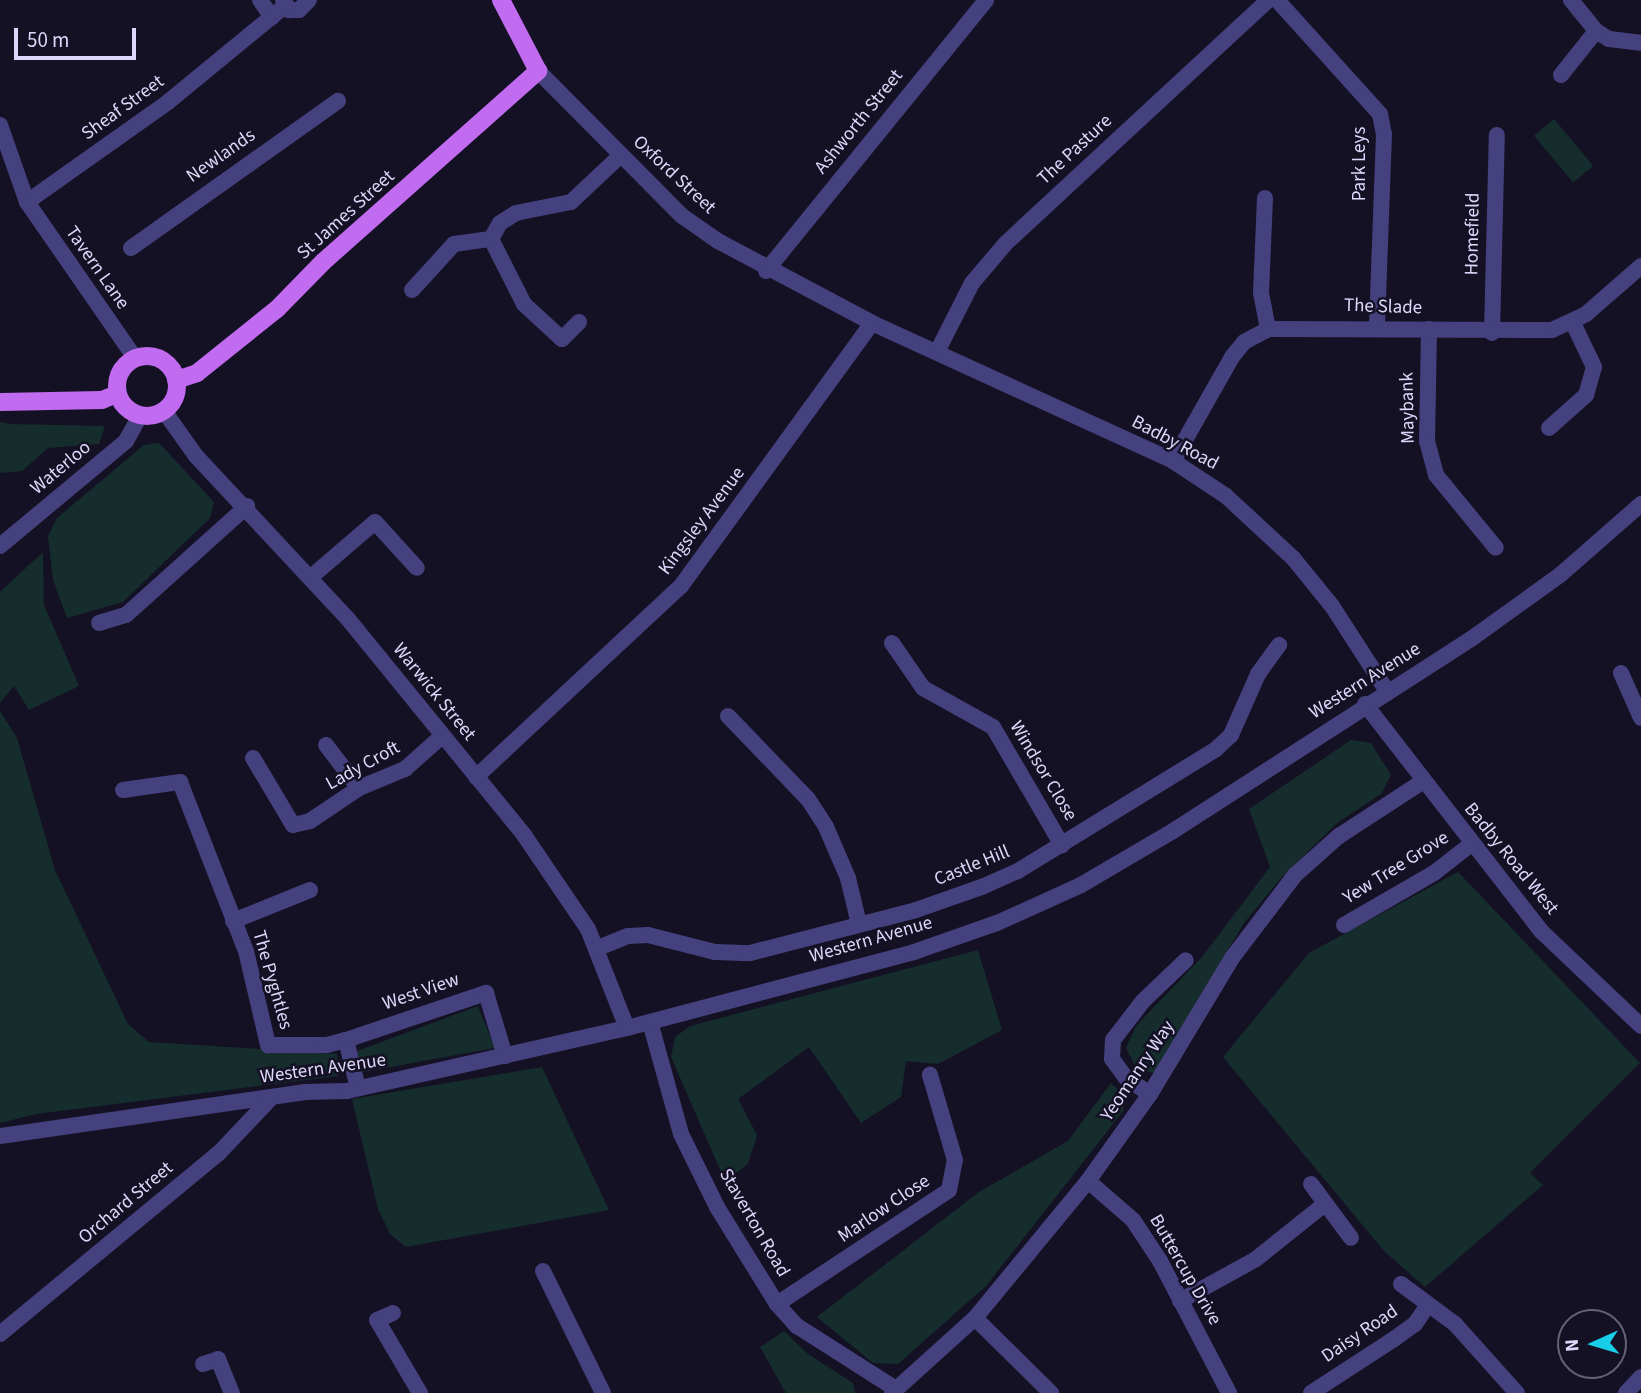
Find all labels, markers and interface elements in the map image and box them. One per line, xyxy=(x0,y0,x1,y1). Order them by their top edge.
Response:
scale bar xyxy=(18,14,140,58)
text: 50 m xyxy=(27,25,69,55)
street label: Ashworth Street xyxy=(810,65,908,179)
street label: Sheaf Street xyxy=(77,71,169,145)
street label: The Pasture xyxy=(1033,110,1117,190)
street label: Newlands xyxy=(182,124,260,188)
street label: Park Leys xyxy=(1349,127,1371,201)
street label: Oxford Street xyxy=(628,131,720,219)
street label: St James Street xyxy=(293,165,399,265)
street label: Homefield xyxy=(1461,192,1485,276)
street label: Tavern Lane xyxy=(60,222,134,314)
street label: The Slade xyxy=(1343,294,1423,320)
street label: Maybank xyxy=(1396,372,1420,444)
street label: Badby Road xyxy=(1128,411,1222,475)
street label: Waterloo xyxy=(26,436,96,500)
street label: Kingsley Avenue xyxy=(654,463,750,579)
street label: Western Avenue xyxy=(1305,638,1425,724)
street label: Warwick Street xyxy=(388,639,480,745)
street label: Windsor Close xyxy=(1004,717,1082,825)
street label: Lady Croft xyxy=(322,736,404,796)
street label: Badby Road West xyxy=(1459,798,1563,920)
street label: Yew Tree Grove xyxy=(1339,826,1453,910)
street label: Castle Hill xyxy=(931,841,1013,891)
street label: Western Avenue xyxy=(807,912,935,968)
street label: The Pyghtles xyxy=(247,928,297,1032)
street label: West View xyxy=(380,968,462,1016)
street label: Yeomanry Way xyxy=(1096,1016,1180,1126)
street label: Western Avenue xyxy=(259,1049,387,1089)
street label: Orchard Street xyxy=(74,1157,178,1249)
street label: Staverton Road xyxy=(714,1165,794,1281)
street label: Marlow Close xyxy=(834,1170,934,1248)
street label: Buttercup Drive xyxy=(1144,1211,1226,1329)
street label: Daisy Road xyxy=(1317,1300,1403,1368)
north arrow xyxy=(1557,1309,1627,1379)
text: N xyxy=(1559,1338,1586,1353)

